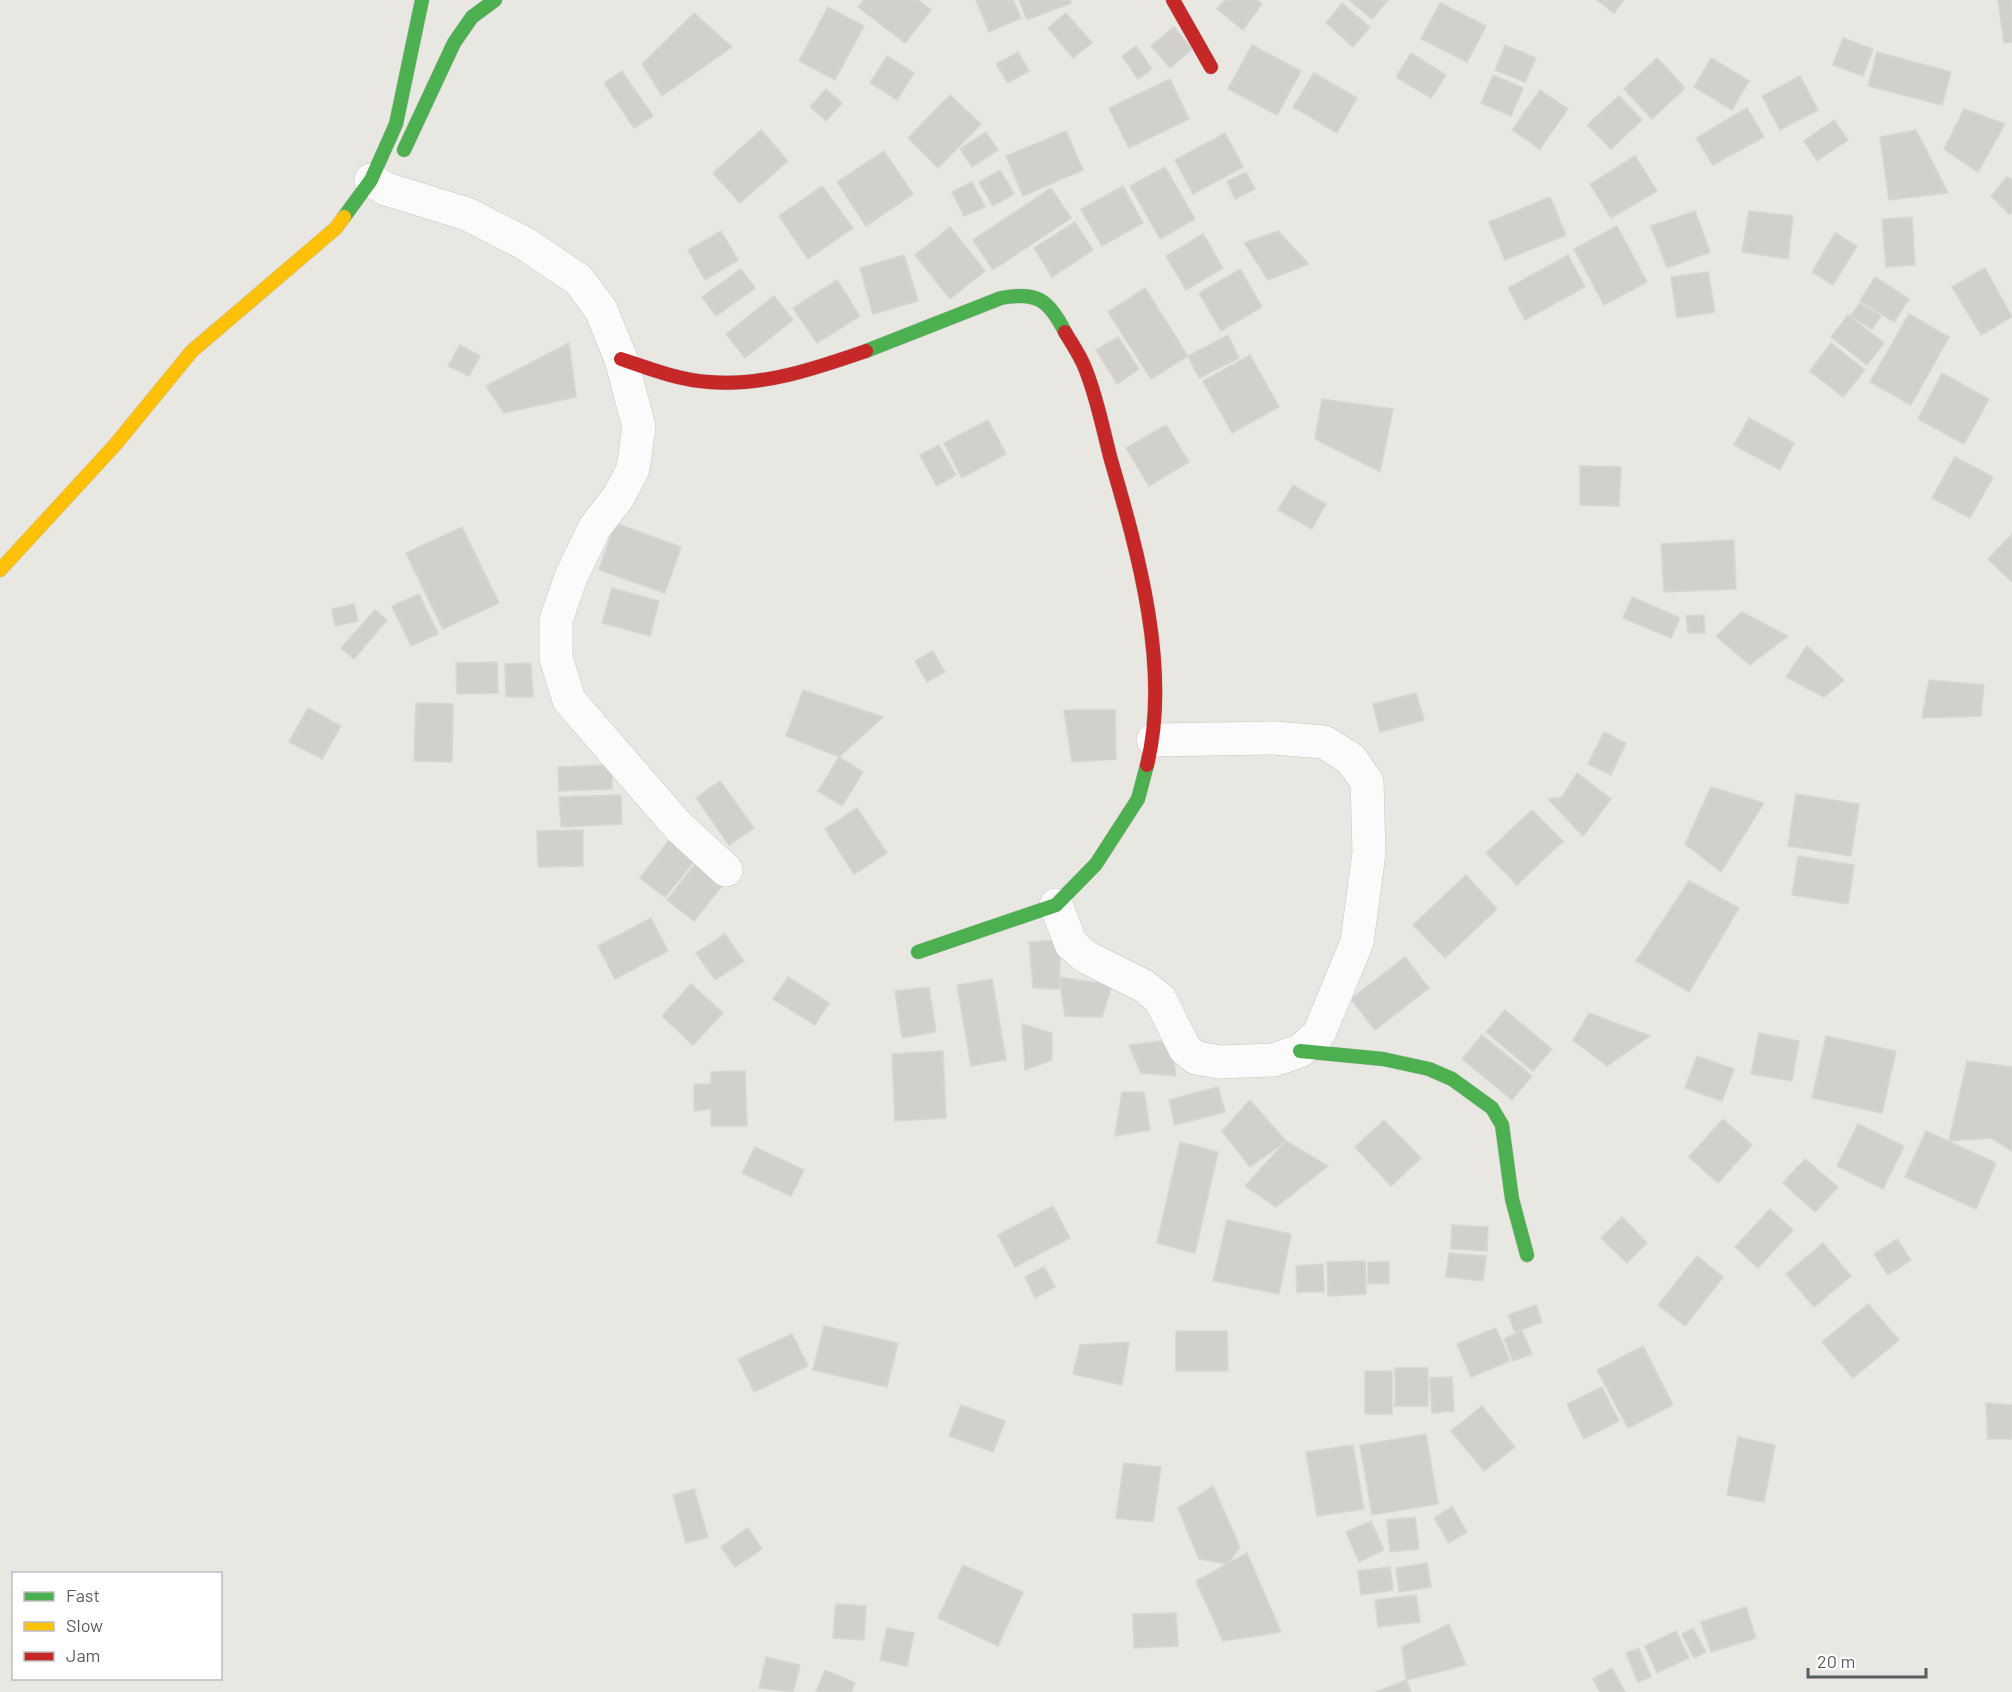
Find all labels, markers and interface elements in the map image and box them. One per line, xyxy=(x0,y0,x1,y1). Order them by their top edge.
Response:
legend xyxy=(12,1572,222,1680)
text: Fast xyxy=(66,1584,100,1606)
text: Slow xyxy=(66,1614,103,1636)
scale bar xyxy=(1808,1641,1926,1679)
text: Jam xyxy=(66,1644,100,1666)
text: 20 m xyxy=(1817,1650,1855,1672)

